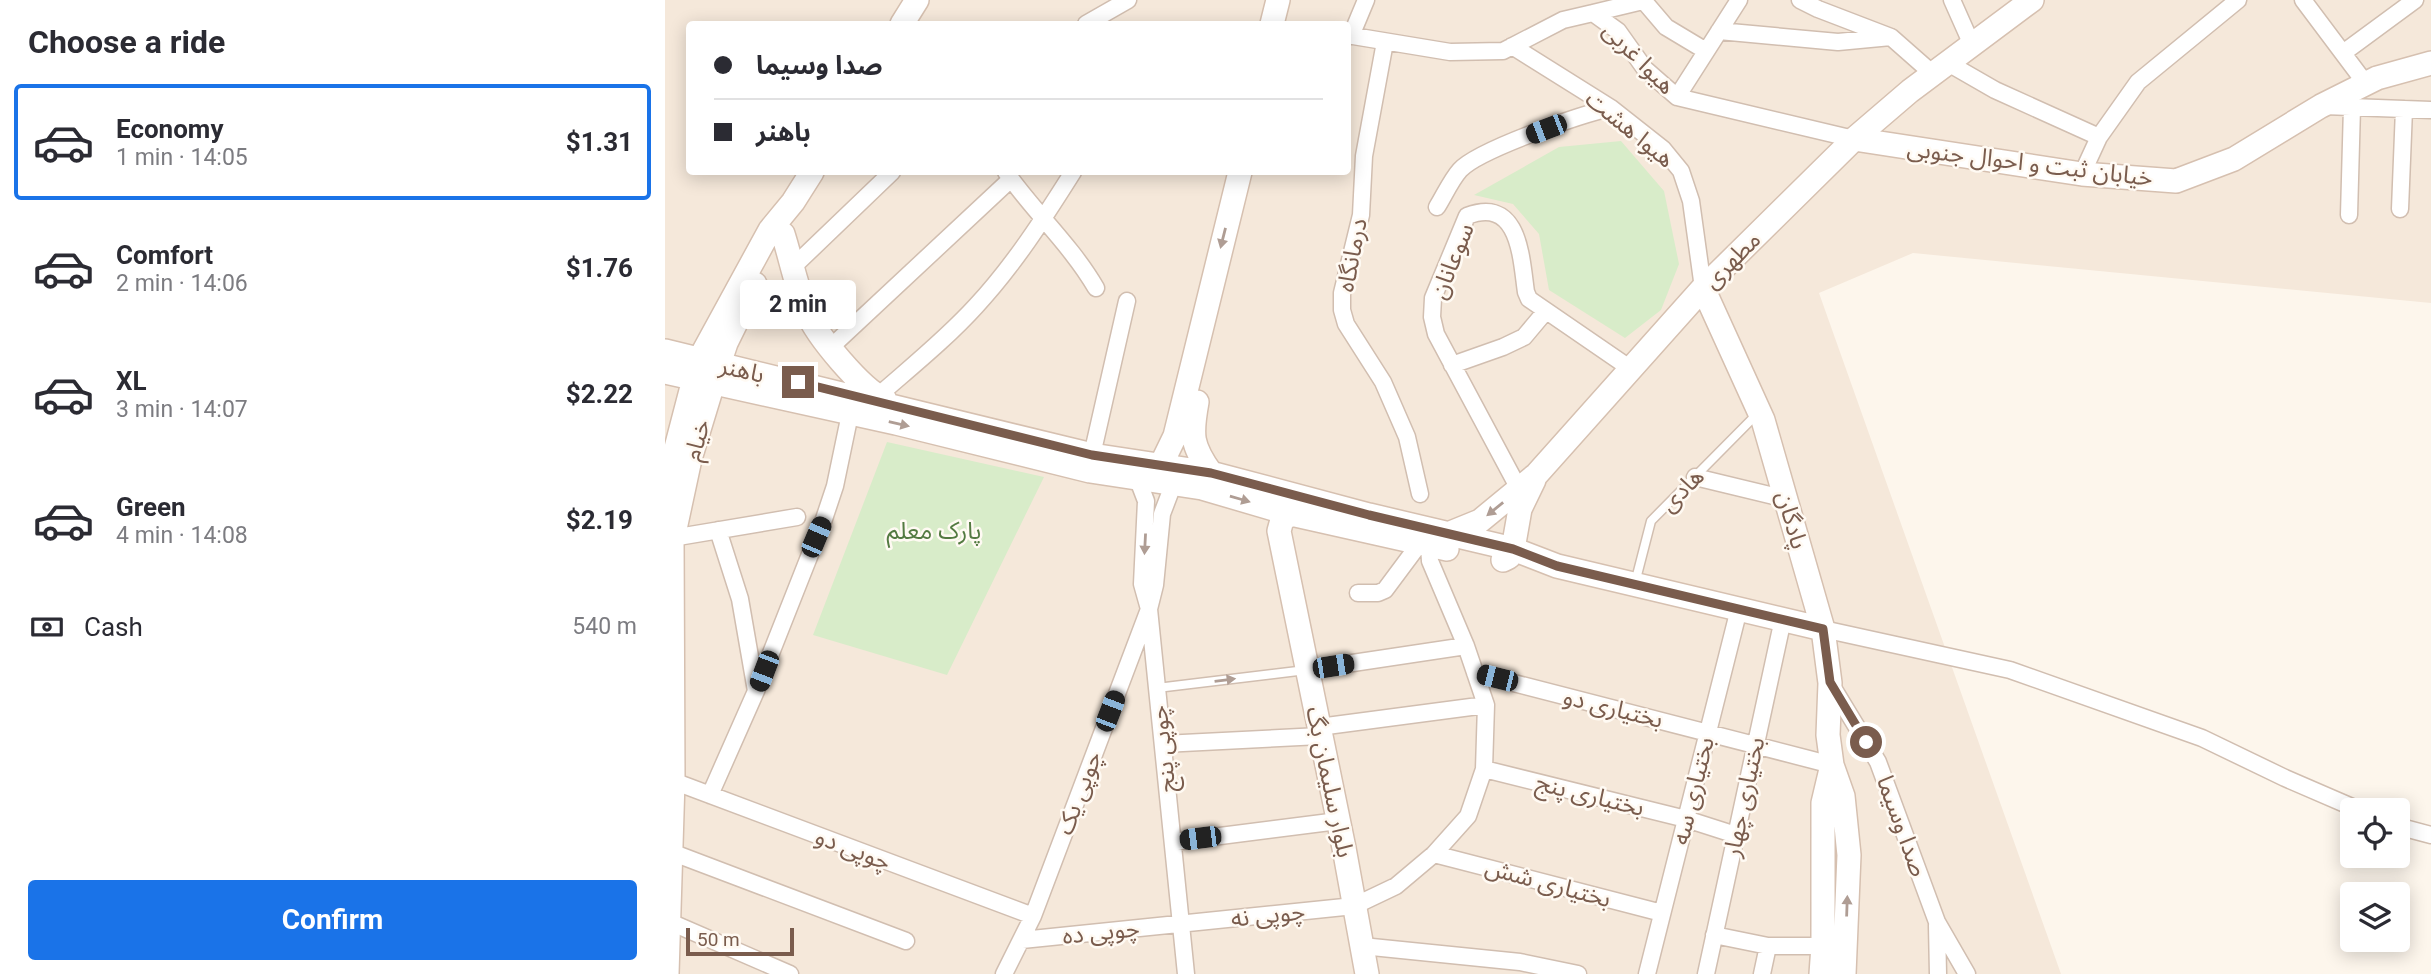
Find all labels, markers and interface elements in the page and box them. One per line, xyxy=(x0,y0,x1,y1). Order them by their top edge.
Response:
street label: هیوا غربی xyxy=(1597,16,1681,100)
text: Choose a ride xyxy=(28,23,225,61)
text: صدا وسیما xyxy=(756,50,883,80)
street label: هیوا هشت xyxy=(1580,85,1680,173)
icon: car xyxy=(32,111,95,174)
car xyxy=(1523,112,1570,146)
text: Economy xyxy=(116,114,223,144)
text: باهنر xyxy=(756,117,811,147)
text: $1.31 xyxy=(566,127,633,157)
street label: خیابان ثبت و احوال جنوبی xyxy=(1905,134,2155,192)
text: 1 min · 14:05 xyxy=(116,144,248,171)
street label: درمانگاه xyxy=(1331,216,1373,294)
street label: سوعانان xyxy=(1424,219,1480,303)
street label: مطهری xyxy=(1698,226,1766,294)
one-way arrow xyxy=(1217,227,1228,249)
icon: car xyxy=(32,237,95,300)
text: Comfort xyxy=(116,240,213,270)
text: $1.76 xyxy=(566,253,633,283)
text: 2 min · 14:06 xyxy=(116,270,248,297)
callout: 2 min xyxy=(740,280,856,330)
text: 2 min xyxy=(769,291,827,318)
street label: باهنر xyxy=(716,351,767,389)
icon: car xyxy=(32,363,95,426)
text: XL xyxy=(116,366,147,396)
route end xyxy=(782,366,814,398)
text: $2.22 xyxy=(566,379,633,409)
text: 3 min · 14:07 xyxy=(116,396,248,423)
street label: خیام xyxy=(678,416,720,465)
one-way arrow xyxy=(888,419,910,430)
street label: هادی xyxy=(1654,462,1710,518)
street label: پادگان xyxy=(1769,488,1814,553)
icon: car xyxy=(32,489,95,552)
text: Green xyxy=(116,492,186,522)
one-way arrow xyxy=(1230,495,1251,505)
one-way arrow xyxy=(1486,501,1504,516)
text: $2.19 xyxy=(566,505,633,535)
car xyxy=(799,514,834,560)
park label: پارک معلم xyxy=(887,517,981,548)
text: 4 min · 14:08 xyxy=(116,522,248,549)
one-way arrow xyxy=(1139,533,1150,555)
icon: cash xyxy=(28,608,66,646)
text: Cash xyxy=(84,612,143,642)
text: 540 m xyxy=(572,613,637,640)
car xyxy=(747,648,782,694)
car xyxy=(1311,652,1356,680)
car xyxy=(1475,663,1520,693)
one-way arrow xyxy=(1214,675,1236,686)
street label: بختیاری دو xyxy=(1560,682,1666,734)
car xyxy=(1093,688,1128,734)
street label: چوپی پنج xyxy=(1145,704,1184,794)
street label: بلوار سلیمان بگ xyxy=(1300,704,1360,860)
route start xyxy=(1850,726,1882,758)
street label: بختیاری سه xyxy=(1666,734,1720,848)
street label: بختیاری چهار xyxy=(1717,735,1771,861)
street label: چوپی یک xyxy=(1050,747,1109,839)
street label: بختیاری پنج xyxy=(1532,768,1647,825)
street label: صدا وسیما xyxy=(1871,772,1933,880)
map controls xyxy=(2340,798,2410,952)
button: locate xyxy=(2340,798,2410,868)
street label: چوپی دو xyxy=(811,822,895,877)
car xyxy=(1178,825,1223,851)
street label: بختیاری شش xyxy=(1482,853,1614,913)
button: Confirm xyxy=(28,880,637,960)
button: layers xyxy=(2340,882,2410,952)
one-way arrow xyxy=(1842,895,1853,917)
street label: چوپی نه xyxy=(1230,897,1307,934)
street label: چوپی ده xyxy=(1061,914,1141,951)
scale bar xyxy=(686,925,795,957)
text: 50 m xyxy=(697,928,740,951)

